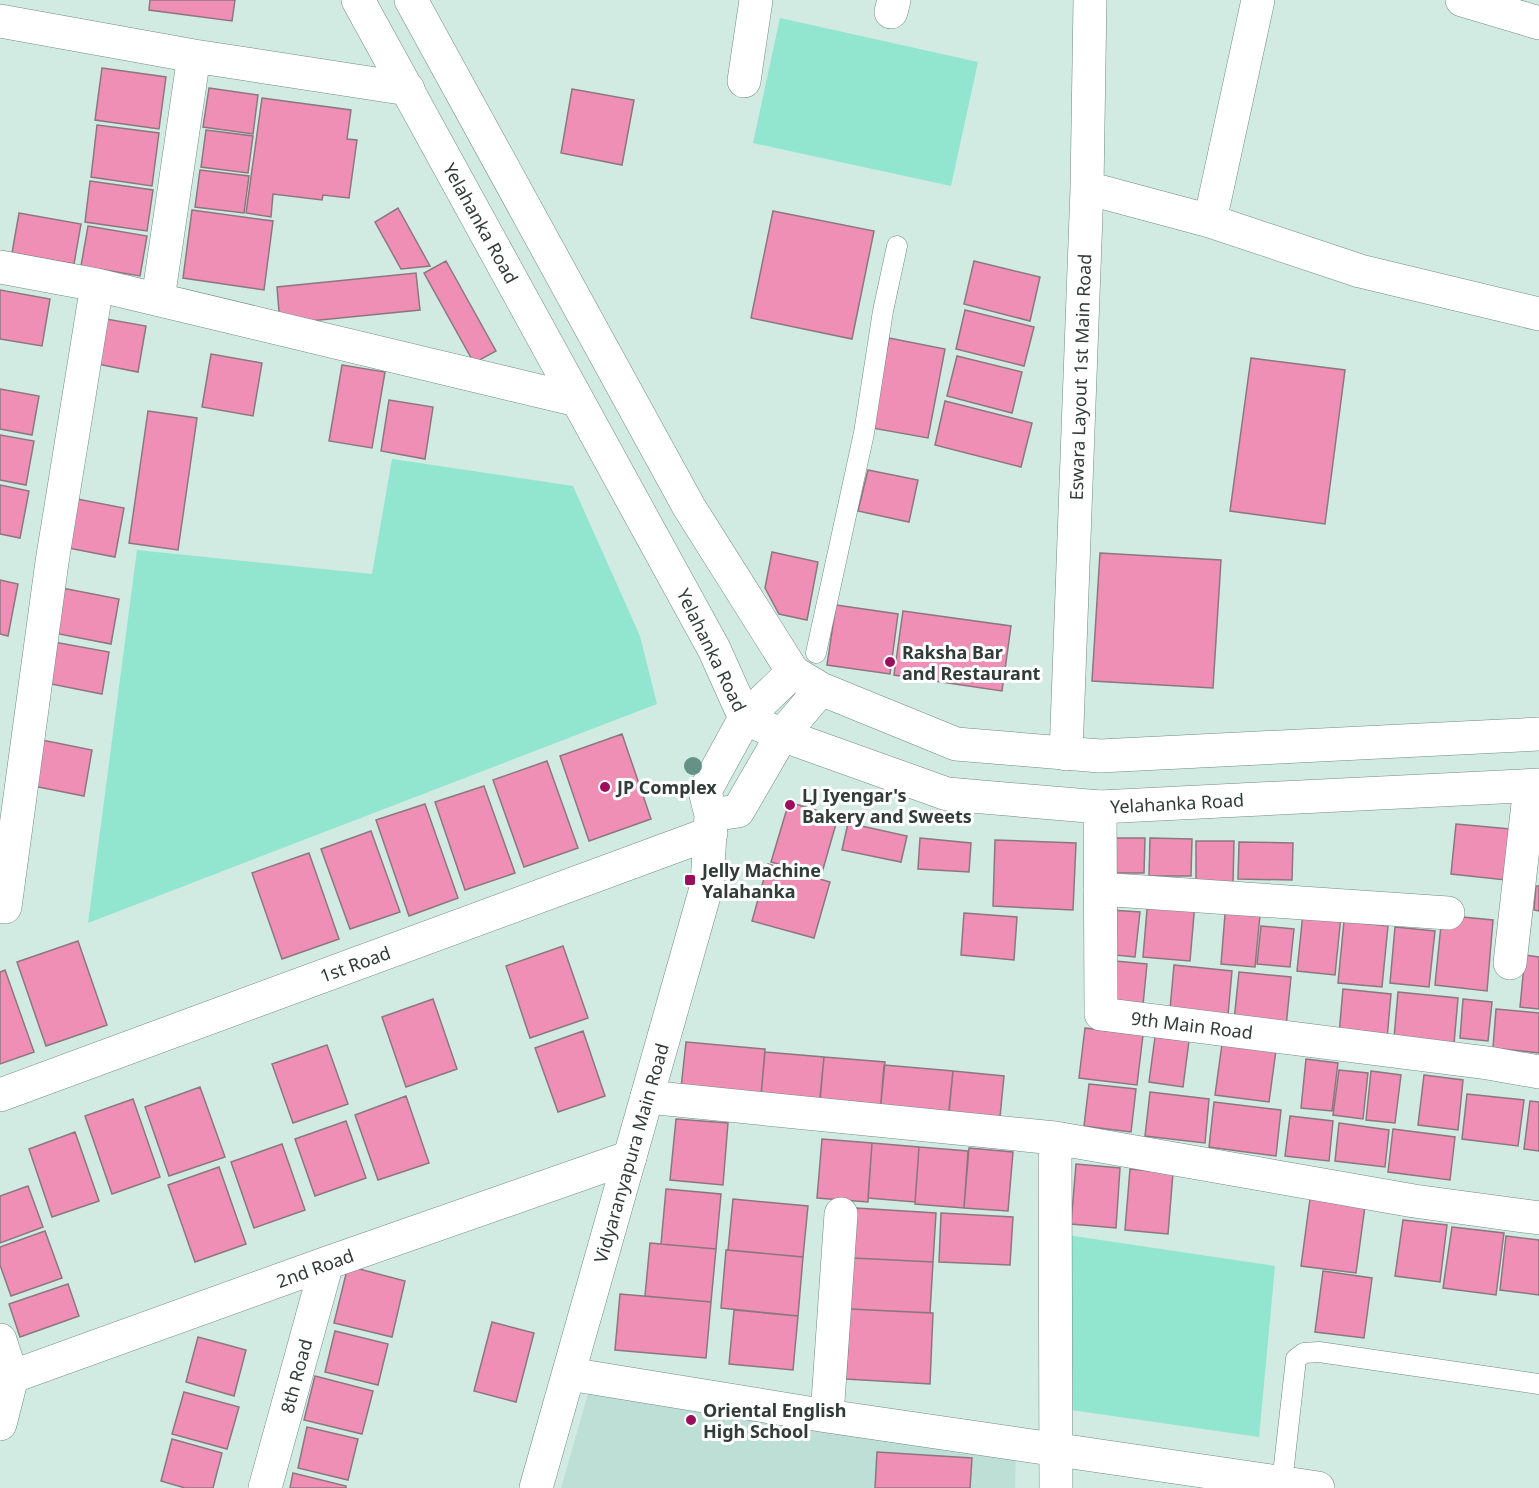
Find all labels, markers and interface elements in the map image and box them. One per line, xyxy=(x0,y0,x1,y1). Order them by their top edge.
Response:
street label: Yelahanka Road xyxy=(438,159,524,287)
street label: Eswara Layout 1st Main Road xyxy=(1064,253,1096,501)
street label: Yelahanka Road xyxy=(672,584,752,716)
place label: Raksha Bar and Restaurant xyxy=(902,640,1041,685)
marker: Raksha Bar and Restaurant xyxy=(883,655,897,669)
place label: JP Complex xyxy=(615,775,717,799)
marker: JP Complex xyxy=(598,780,612,794)
place label: LJ Iyengar's Bakery and Sweets xyxy=(802,783,972,828)
street label: Yelahanka Road xyxy=(1109,788,1245,818)
marker: LJ Iyengar's Bakery and Sweets xyxy=(783,798,797,812)
place label: Jelly Machine Yalahanka xyxy=(700,858,821,903)
marker: Jelly Machine Yalahanka xyxy=(683,873,697,887)
street label: 1st Road xyxy=(316,940,394,988)
street label: 9th Main Road xyxy=(1130,1006,1254,1044)
street label: Vidyaranyapura Main Road xyxy=(588,1040,674,1266)
street label: 2nd Road xyxy=(273,1243,357,1293)
street label: 8th Road xyxy=(275,1336,317,1416)
place label: Oriental English High School xyxy=(703,1398,846,1443)
marker: Oriental English High School xyxy=(684,1413,698,1427)

